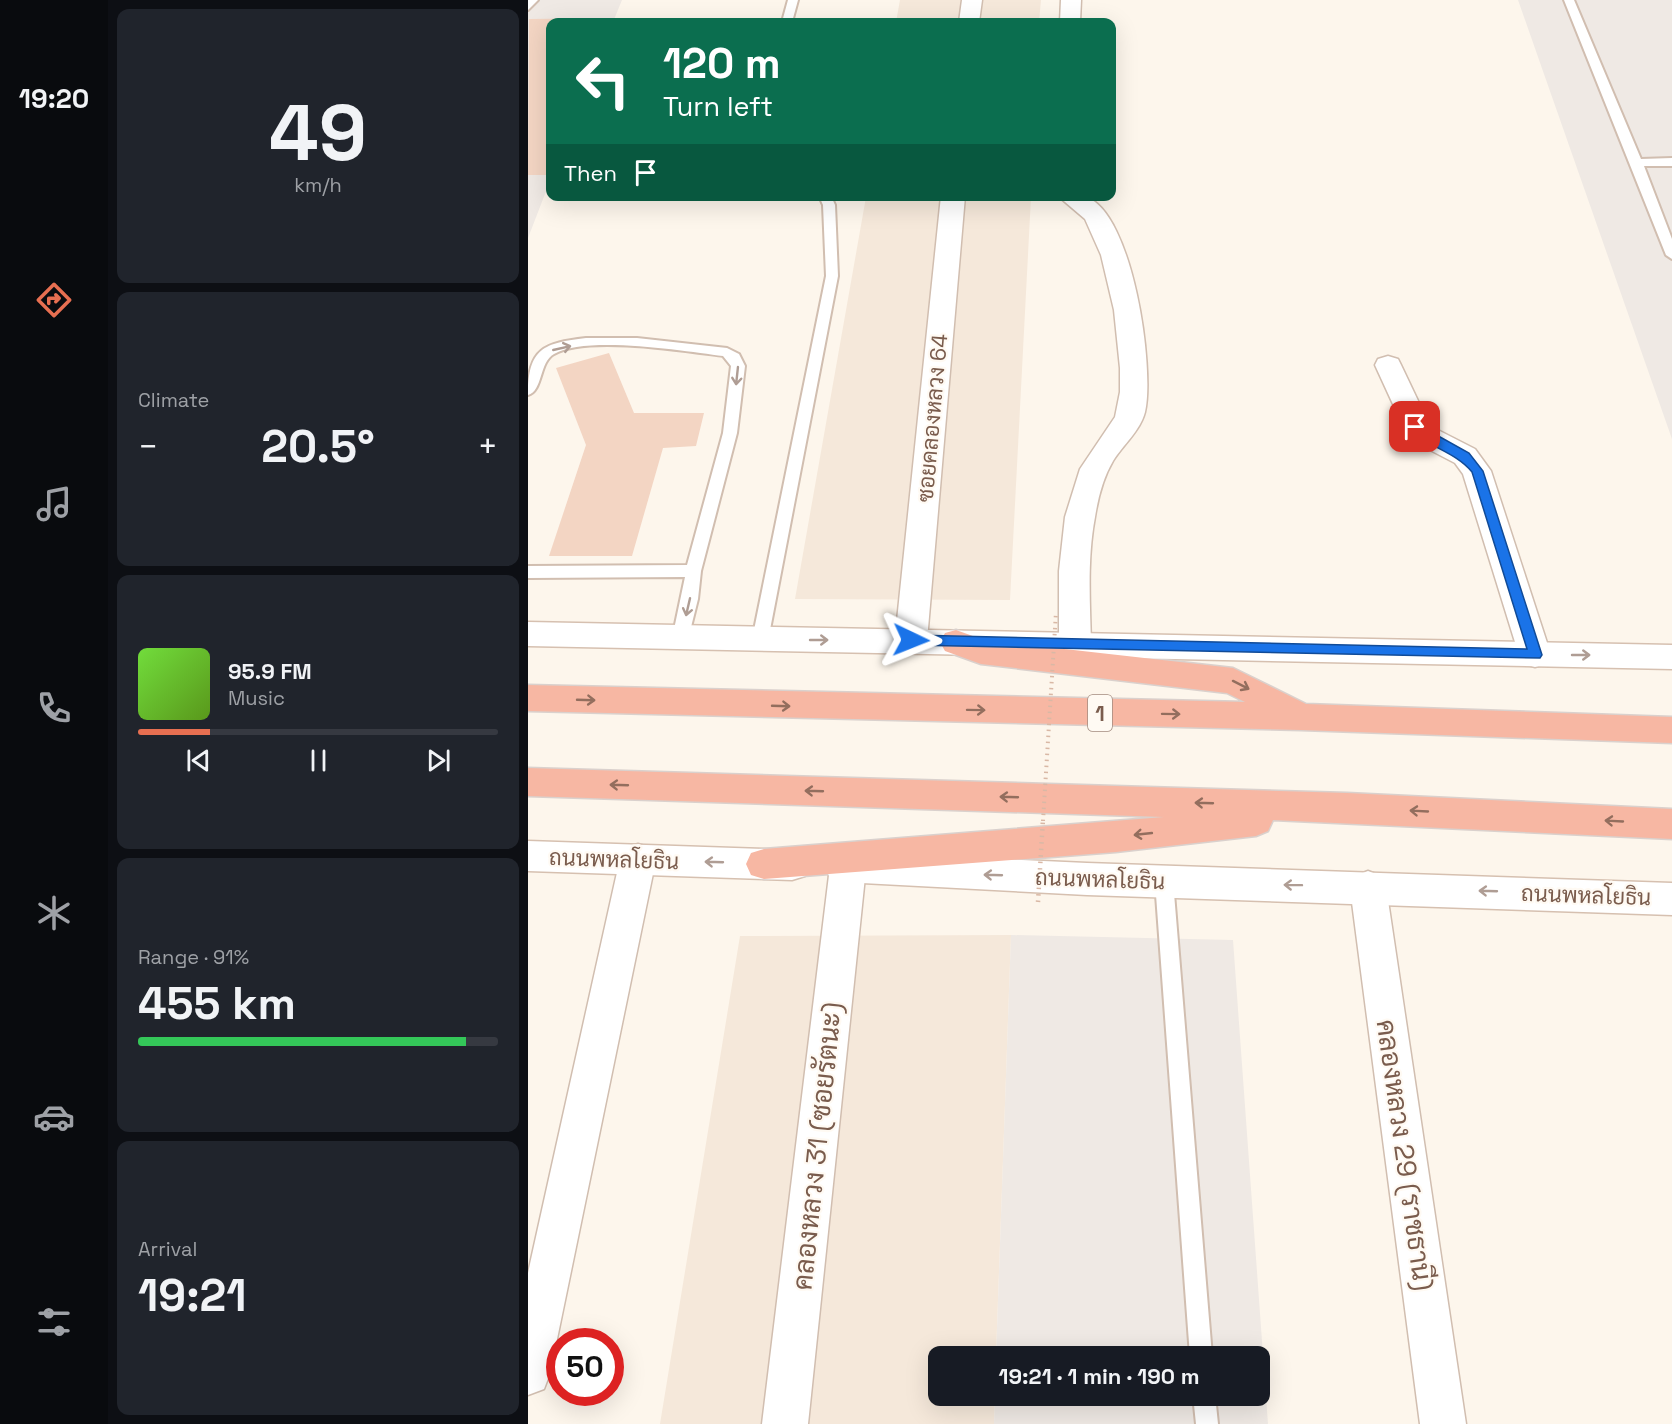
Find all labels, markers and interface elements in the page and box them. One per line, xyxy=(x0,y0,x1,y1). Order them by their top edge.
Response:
text: 120 m xyxy=(663,37,781,90)
icon: left xyxy=(564,42,642,120)
text: 19:20 xyxy=(19,81,89,116)
text: 49 xyxy=(269,83,367,183)
text: Turn left xyxy=(663,89,773,124)
icon: arrive xyxy=(629,156,662,189)
text: Then xyxy=(564,159,617,187)
text: km/h xyxy=(294,172,342,198)
icon: directions xyxy=(33,279,75,321)
street label: ซอยคลองหลวง 64 xyxy=(911,332,953,503)
one-way arrow xyxy=(552,341,571,353)
one-way arrow xyxy=(731,366,742,386)
text: Climate xyxy=(138,387,209,413)
pin xyxy=(1389,401,1440,452)
icon: arrive xyxy=(1398,410,1431,443)
text: 20.5° xyxy=(261,418,375,475)
text: − xyxy=(138,426,158,468)
text: + xyxy=(478,426,498,468)
icon: music xyxy=(33,483,75,525)
one-way arrow xyxy=(682,597,693,617)
position arrow xyxy=(879,608,943,672)
one-way arrow xyxy=(808,634,828,646)
one-way arrow xyxy=(1571,649,1591,661)
text: 95.9 FM xyxy=(228,657,312,685)
one-way arrow xyxy=(1231,680,1249,692)
text: Music xyxy=(228,685,285,711)
icon: phone xyxy=(33,687,75,729)
one-way arrow xyxy=(576,695,596,706)
road number: 1 xyxy=(1088,695,1112,731)
one-way arrow xyxy=(771,700,791,712)
one-way arrow xyxy=(966,705,986,716)
one-way arrow xyxy=(1161,708,1181,720)
icon: previous xyxy=(182,744,215,777)
icon: pause xyxy=(302,744,335,777)
icon: next xyxy=(422,744,455,777)
one-way arrow xyxy=(610,779,630,791)
one-way arrow xyxy=(805,785,825,797)
one-way arrow xyxy=(1000,792,1020,803)
one-way arrow xyxy=(1195,798,1215,809)
one-way arrow xyxy=(1409,806,1429,817)
one-way arrow xyxy=(1604,816,1624,827)
one-way arrow xyxy=(1133,829,1153,840)
street label: ถนนพหลโยธิน xyxy=(548,843,680,875)
one-way arrow xyxy=(705,856,725,868)
street label: ถนนพหลโยธิน xyxy=(1034,863,1166,895)
one-way arrow xyxy=(983,869,1003,880)
one-way arrow xyxy=(1283,879,1303,890)
street label: ถนนพหลโยธิน xyxy=(1520,879,1652,911)
one-way arrow xyxy=(1478,886,1498,897)
icon: climate xyxy=(33,892,75,934)
text: Range · 91% xyxy=(138,944,249,970)
text: 455 km xyxy=(138,975,296,1032)
street label: คลองหลวง 31 (ซอยรัตนะ) xyxy=(784,1000,850,1292)
street label: คลองหลวง 29 (ราชธานี) xyxy=(1369,1017,1441,1293)
icon: car xyxy=(33,1096,75,1138)
text: Arrival xyxy=(138,1236,197,1262)
text: 19:21 xyxy=(138,1267,247,1324)
icon: filters xyxy=(33,1301,75,1343)
speed limit sign: 50 xyxy=(546,1328,624,1406)
text: 19:21 · 1 min · 190 m xyxy=(999,1362,1199,1390)

